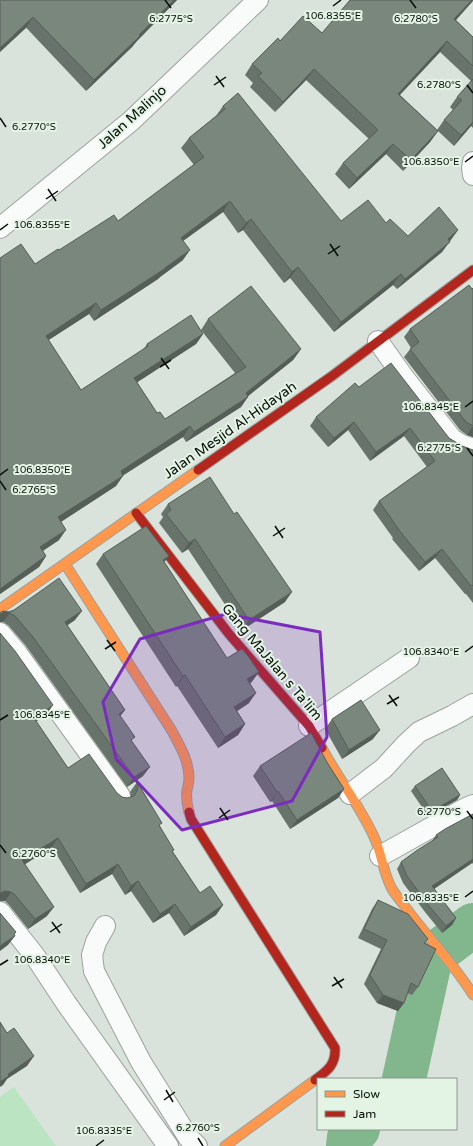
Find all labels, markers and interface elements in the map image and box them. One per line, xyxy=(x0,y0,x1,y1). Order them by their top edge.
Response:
text: 106.8355°E xyxy=(305,10,361,22)
text: 6.2775°S xyxy=(149,13,193,25)
text: 6.2780°S xyxy=(394,13,438,25)
text: 6.2780°S xyxy=(417,79,461,91)
street label: Jalan Malinjo xyxy=(94,82,170,152)
text: 6.2770°S xyxy=(12,121,56,133)
text: 106.8350°E xyxy=(403,156,459,168)
text: 106.8355°E xyxy=(14,219,70,231)
street label: Jalan Mesjid Al-Hidayah xyxy=(160,378,300,482)
text: 106.8345°E xyxy=(403,401,459,413)
text: 6.2775°S xyxy=(417,442,461,454)
text: 106.8350°E xyxy=(14,464,70,476)
text: 6.2765°S xyxy=(12,484,56,496)
street label: Gang MaJalan s Ta'lim xyxy=(218,600,326,724)
text: 106.8340°E xyxy=(403,646,459,658)
text: 106.8345°E xyxy=(14,709,70,721)
text: 6.2770°S xyxy=(417,806,461,818)
text: 6.2760°S xyxy=(12,848,56,860)
text: 106.8335°E xyxy=(403,892,459,904)
text: 106.8340°E xyxy=(14,954,70,966)
legend xyxy=(317,1078,457,1130)
text: Slow xyxy=(353,1087,380,1101)
text: Jam xyxy=(353,1107,376,1121)
text: 6.2760°S xyxy=(176,1122,220,1134)
text: 106.8335°E xyxy=(76,1125,132,1137)

